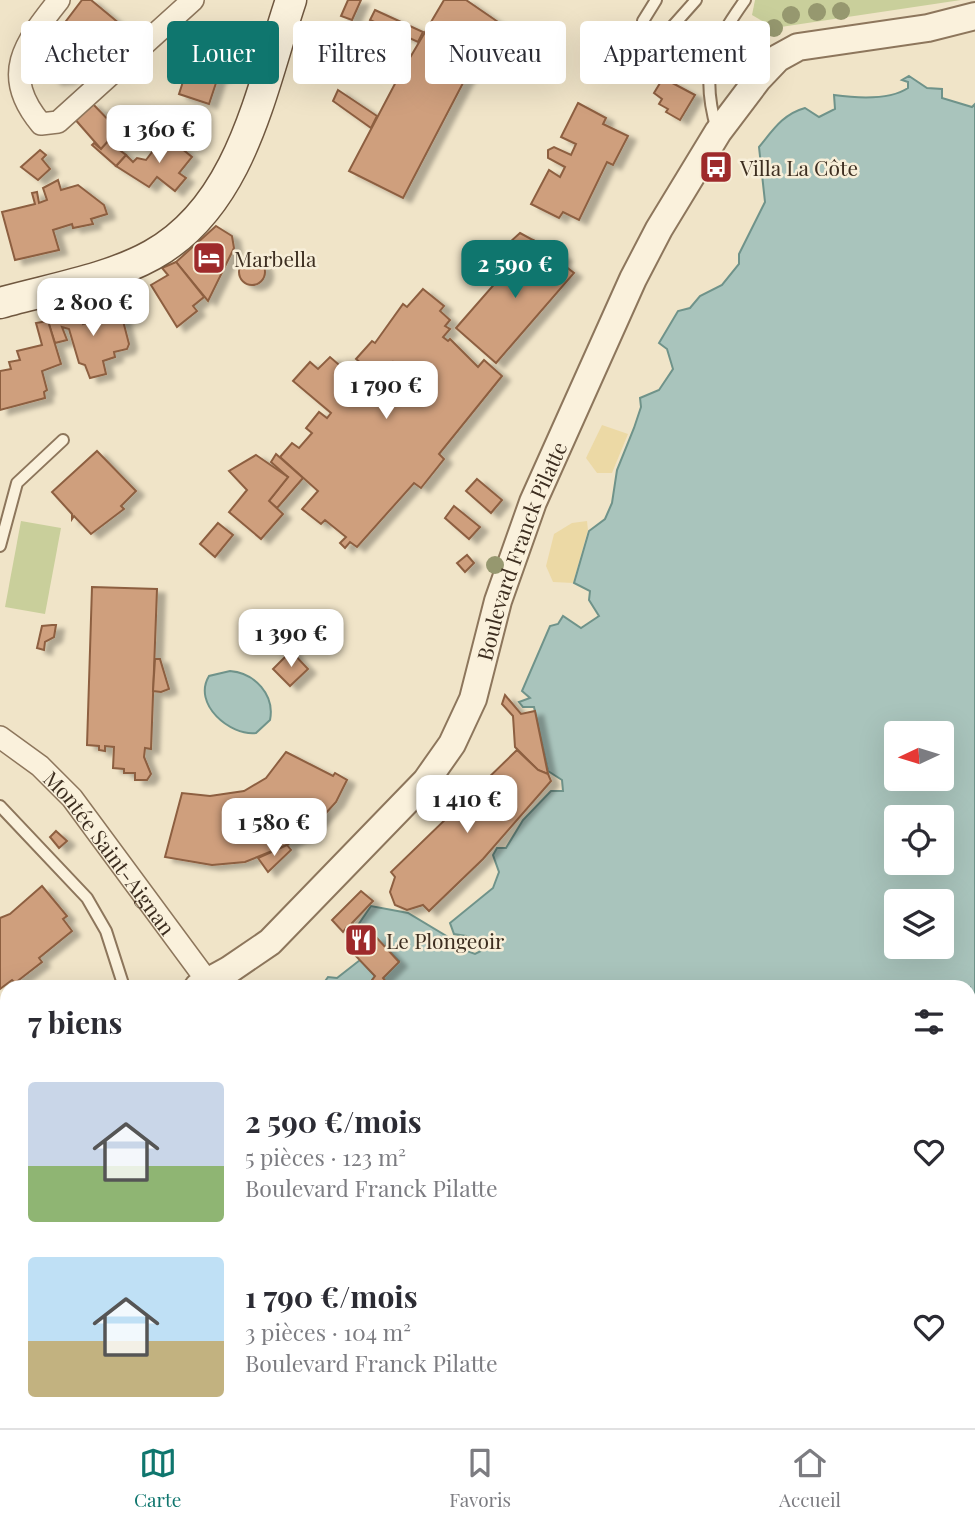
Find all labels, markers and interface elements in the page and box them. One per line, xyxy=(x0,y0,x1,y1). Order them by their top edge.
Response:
chip: Acheter xyxy=(21,21,153,84)
chip: Louer xyxy=(167,21,279,84)
chip: Filtres xyxy=(293,21,411,84)
chip: Nouveau xyxy=(425,21,566,84)
chip: Appartement xyxy=(580,21,770,84)
pin: 1 360 € xyxy=(94,106,224,165)
text: 1 360 € xyxy=(122,112,196,143)
bus stop icon: Villa La Côte xyxy=(697,148,735,186)
place label: Villa La Côte xyxy=(739,153,858,181)
hotel icon: Marbella xyxy=(190,239,228,277)
pin: 2 590 € xyxy=(450,240,580,300)
place label: Marbella xyxy=(234,244,317,272)
text: 2 590 € xyxy=(477,247,553,278)
pin: 2 800 € xyxy=(28,278,158,338)
text: 2 800 € xyxy=(53,285,133,316)
pin: 1 790 € xyxy=(321,362,451,421)
text: 1 790 € xyxy=(350,368,422,399)
street label: Boulevard Franck Pilatte xyxy=(469,437,572,663)
pin: 1 390 € xyxy=(226,610,356,669)
text: 1 390 € xyxy=(255,616,327,647)
north arrow xyxy=(884,721,954,791)
map controls xyxy=(884,721,954,959)
street label: Montée Saint-Aignan xyxy=(38,764,183,941)
pin: 1 410 € xyxy=(402,776,532,835)
text: 1 410 € xyxy=(432,782,502,813)
pin: 1 580 € xyxy=(209,798,339,858)
text: 1 580 € xyxy=(238,805,310,836)
button: locate xyxy=(884,805,954,875)
button: layers xyxy=(884,889,954,959)
restaurant icon: Le Plongeoir xyxy=(342,921,380,959)
place label: Le Plongeoir xyxy=(386,926,505,954)
text: 7 biens xyxy=(28,1002,122,1042)
icon: filters xyxy=(910,1003,948,1041)
text: 2 590 €/mois xyxy=(245,1101,422,1141)
icon: home xyxy=(84,1110,168,1194)
icon: heart xyxy=(910,1133,948,1171)
text: 5 pièces · 123 m² xyxy=(245,1141,406,1172)
text: Boulevard Franck Pilatte xyxy=(245,1172,498,1203)
text: 1 790 €/mois xyxy=(245,1276,418,1316)
icon: home xyxy=(84,1285,168,1369)
icon: heart xyxy=(910,1308,948,1346)
text: 3 pièces · 104 m² xyxy=(245,1316,411,1347)
text: Boulevard Franck Pilatte xyxy=(245,1347,498,1378)
tab: Carte xyxy=(134,1444,181,1512)
tab: Favoris xyxy=(449,1444,511,1512)
tab: Accueil xyxy=(779,1444,841,1512)

